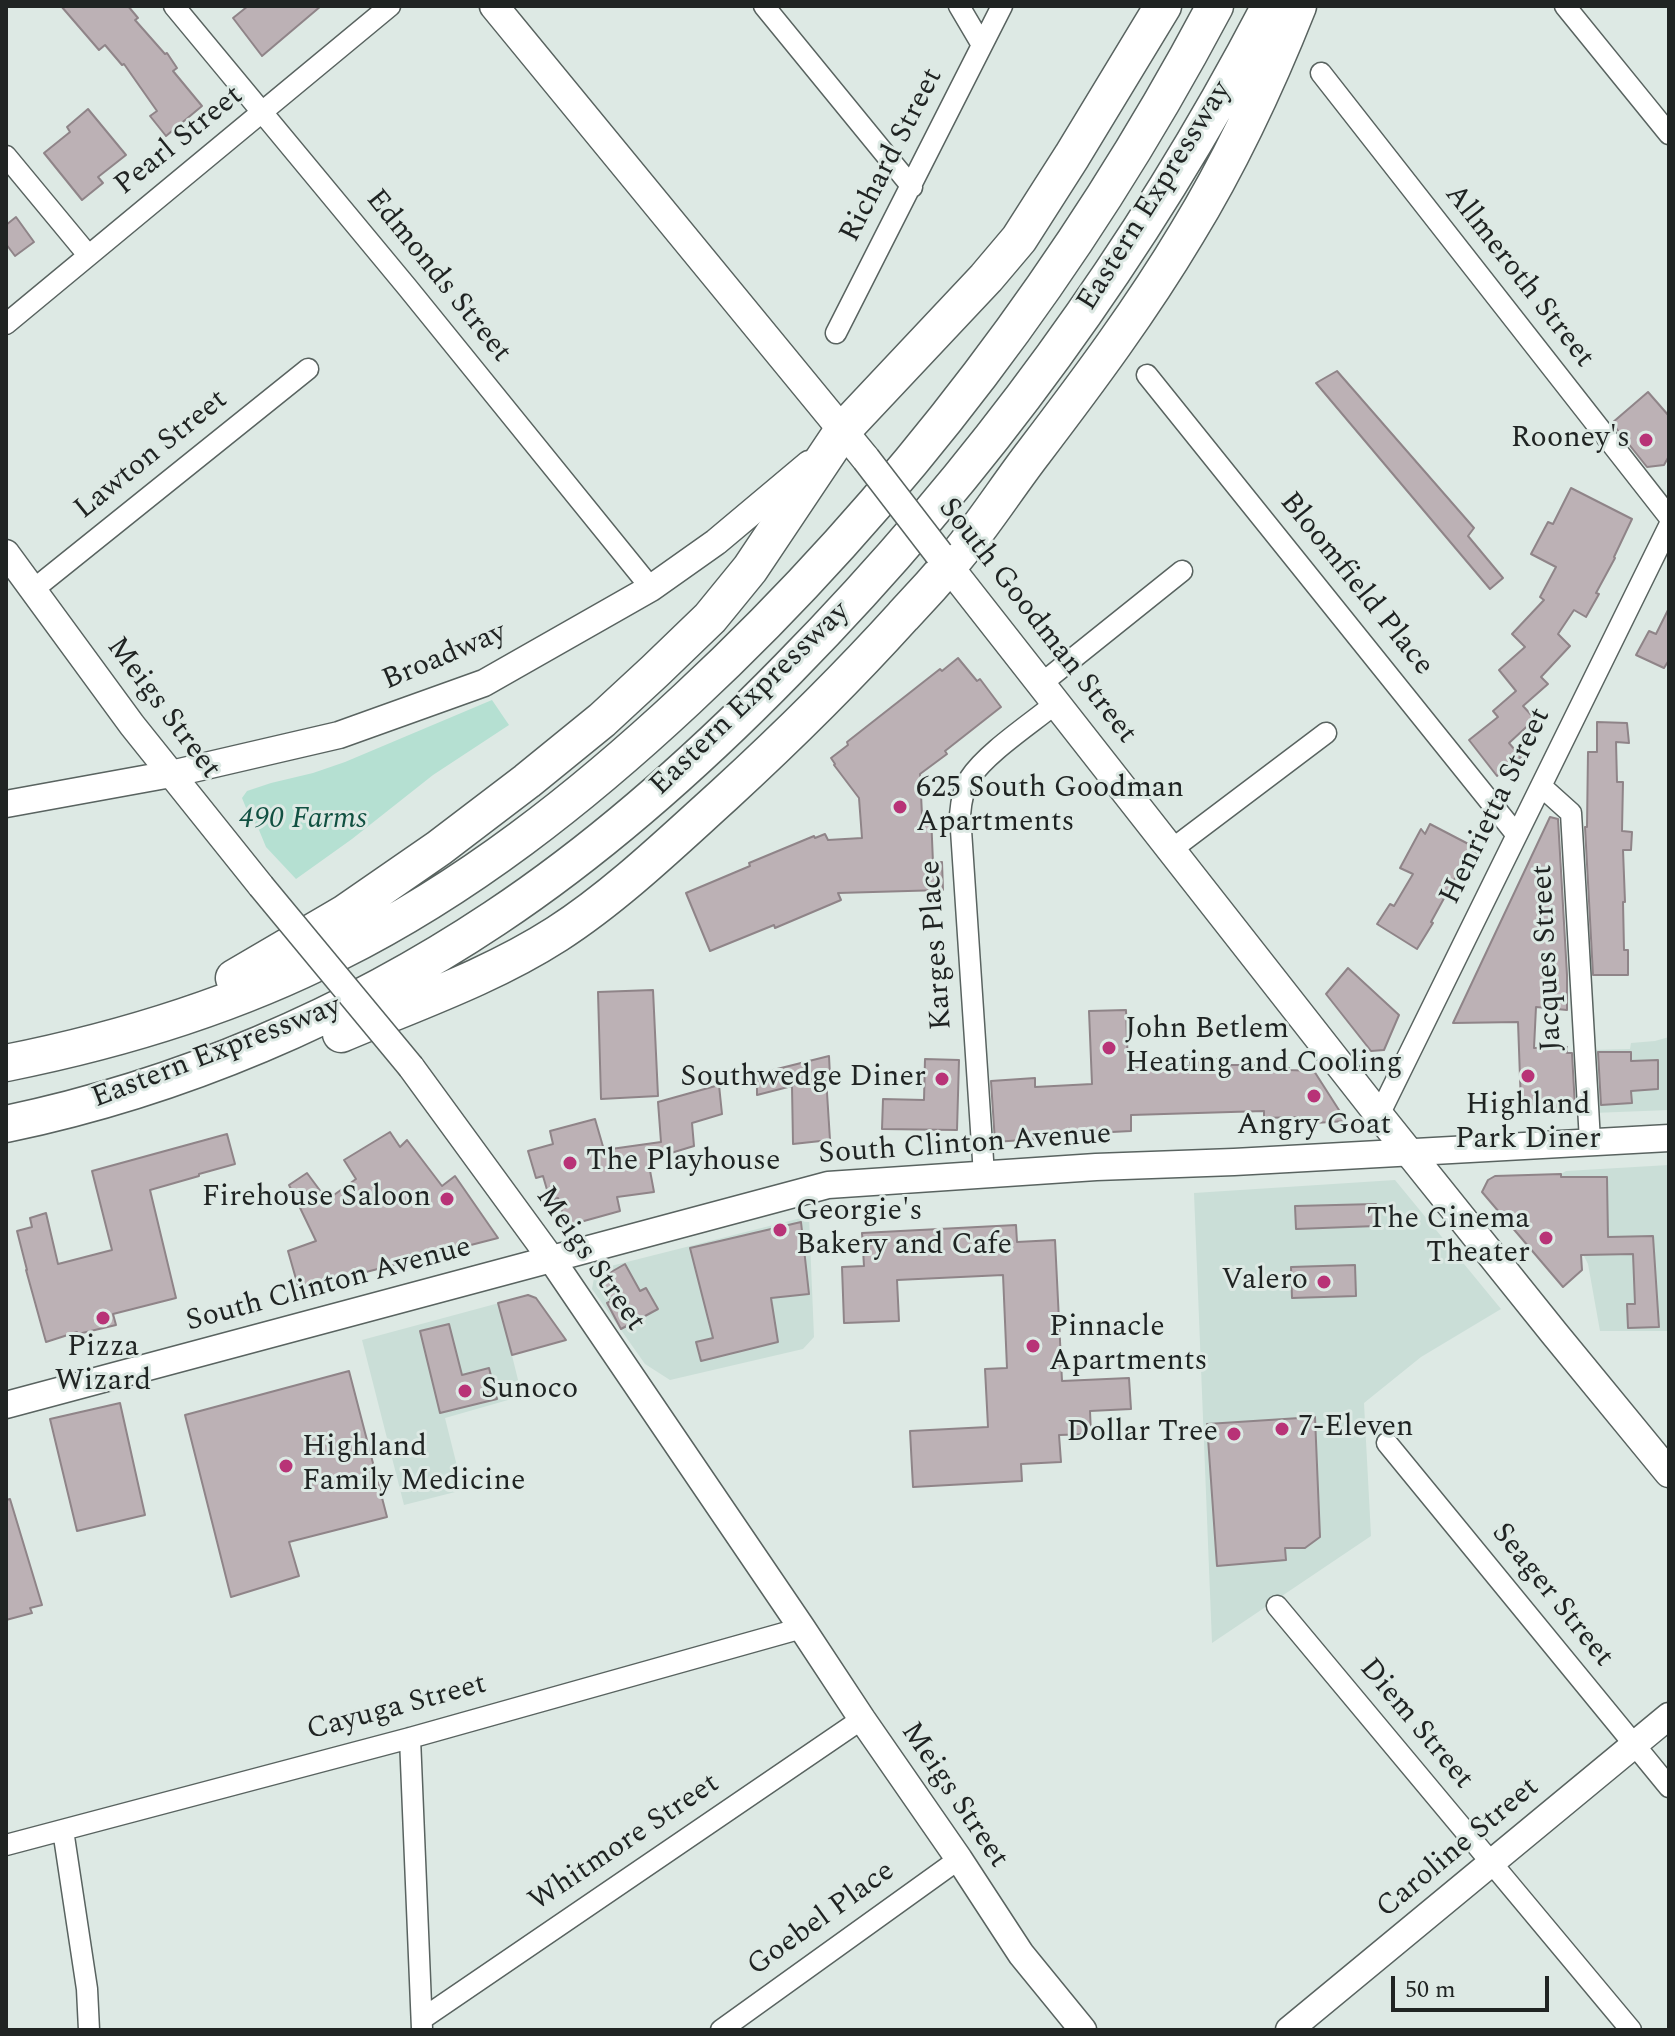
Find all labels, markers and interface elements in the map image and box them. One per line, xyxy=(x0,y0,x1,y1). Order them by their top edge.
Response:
street label: Richard Street xyxy=(834,63,952,249)
street label: Eastern Expressway xyxy=(1071,76,1241,318)
street label: Pearl Street xyxy=(109,79,251,205)
street label: Allmeroth Street xyxy=(1435,178,1601,376)
street label: Edmonds Street xyxy=(356,183,518,371)
street label: Lawton Street xyxy=(68,383,236,529)
place label: Rooney's xyxy=(1511,422,1630,458)
marker: Rooney's xyxy=(1637,431,1655,449)
street label: Bloomfield Place xyxy=(1270,486,1440,684)
street label: South Goodman Street xyxy=(929,492,1143,752)
street label: Eastern Expressway xyxy=(644,595,858,805)
street label: Broadway xyxy=(378,616,512,700)
street label: Meigs Street xyxy=(97,631,227,787)
street label: Henrietta Street xyxy=(1434,703,1560,911)
place label: 625 South Goodman Apartments xyxy=(916,772,1184,842)
marker: 625 South Goodman Apartments xyxy=(891,798,909,816)
park label: 490 Farms xyxy=(239,803,367,839)
street label: Karges Place xyxy=(914,859,962,1031)
street label: Jacques Street xyxy=(1526,864,1572,1052)
street label: Eastern Expressway xyxy=(87,990,347,1118)
place label: John Betlem Heating and Cooling xyxy=(1125,1013,1402,1084)
marker: John Betlem Heating and Cooling xyxy=(1100,1039,1118,1057)
place label: Southwedge Diner xyxy=(680,1061,926,1097)
marker: Highland Park Diner xyxy=(1519,1067,1537,1085)
marker: Southwedge Diner xyxy=(933,1070,951,1088)
marker: Angry Goat xyxy=(1305,1087,1323,1105)
place label: Highland Park Diner xyxy=(1455,1089,1601,1160)
place label: Angry Goat xyxy=(1237,1109,1391,1145)
street label: South Clinton Avenue xyxy=(817,1118,1113,1174)
place label: The Playhouse xyxy=(586,1145,781,1181)
marker: The Playhouse xyxy=(561,1154,579,1172)
place label: Firehouse Saloon xyxy=(202,1181,431,1217)
street label: Meigs Street xyxy=(526,1181,652,1339)
marker: Firehouse Saloon xyxy=(438,1190,456,1208)
place label: Georgie's Bakery and Cafe xyxy=(796,1195,1012,1266)
place label: The Cinema Theater xyxy=(1367,1203,1530,1274)
marker: Georgie's Bakery and Cafe xyxy=(771,1221,789,1239)
marker: The Cinema Theater xyxy=(1537,1229,1555,1247)
street label: South Clinton Avenue xyxy=(183,1231,475,1341)
place label: Valero xyxy=(1221,1264,1308,1300)
marker: Valero xyxy=(1315,1273,1333,1291)
marker: Pizza Wizard xyxy=(94,1309,112,1327)
place label: Pinnacle Apartments xyxy=(1049,1311,1208,1382)
place label: Pizza Wizard xyxy=(55,1331,151,1402)
marker: Pinnacle Apartments xyxy=(1024,1337,1042,1355)
place label: Sunoco xyxy=(481,1373,578,1409)
marker: Sunoco xyxy=(456,1382,474,1400)
place label: 7-Eleven xyxy=(1298,1411,1414,1447)
place label: Dollar Tree xyxy=(1067,1416,1218,1452)
marker: 7-Eleven xyxy=(1273,1420,1291,1438)
marker: Dollar Tree xyxy=(1225,1425,1243,1443)
place label: Highland Family Medicine xyxy=(302,1431,525,1502)
marker: Highland Family Medicine xyxy=(277,1457,295,1475)
street label: Seager Street xyxy=(1482,1517,1620,1675)
street label: Diem Street xyxy=(1350,1652,1480,1798)
street label: Cayuga Street xyxy=(303,1668,491,1750)
street label: Meigs Street xyxy=(891,1716,1015,1876)
street label: Whitmore Street xyxy=(523,1767,727,1921)
street label: Caroline Street xyxy=(1370,1771,1548,1927)
street label: Goebel Place xyxy=(741,1855,903,1985)
scale bar xyxy=(1395,1960,1553,2010)
text: 50 m xyxy=(1405,1972,1456,2008)

